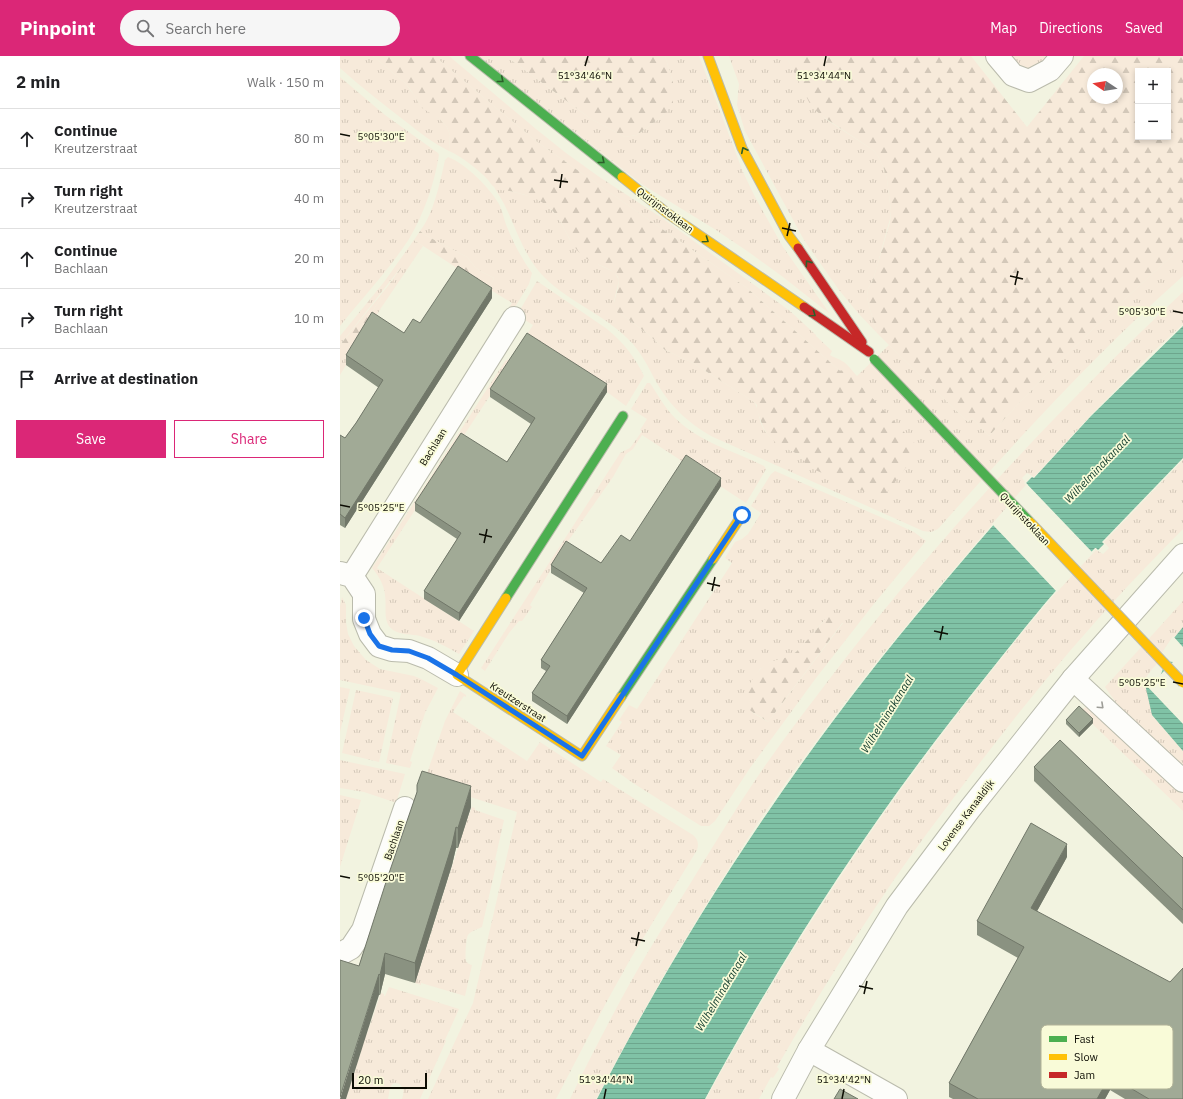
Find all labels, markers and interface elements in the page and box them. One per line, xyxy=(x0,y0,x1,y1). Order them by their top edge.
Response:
search box xyxy=(120,10,400,46)
text: Pinpoint xyxy=(20,16,96,40)
icon: search xyxy=(134,17,156,39)
text: Search here xyxy=(166,19,246,38)
text: Map xyxy=(990,19,1017,37)
text: Directions xyxy=(1039,19,1103,37)
text: Saved xyxy=(1125,19,1163,37)
north arrow xyxy=(1087,68,1123,104)
map controls xyxy=(1135,68,1171,140)
button: + xyxy=(1135,68,1171,104)
text: 51°34'46"N xyxy=(558,69,612,82)
text: 51°34'44"N xyxy=(797,69,851,82)
text: 2 min xyxy=(16,71,60,93)
text: Walk · 150 m xyxy=(247,74,324,91)
one-way arrow xyxy=(496,76,503,83)
button: − xyxy=(1135,104,1171,140)
text: Continue xyxy=(54,121,118,140)
icon: ahead xyxy=(16,128,38,150)
text: 80 m xyxy=(294,130,324,147)
text: 5°05'30"E xyxy=(357,130,405,143)
text: Kreutzerstraat xyxy=(54,140,138,157)
one-way arrow xyxy=(741,146,749,154)
one-way arrow xyxy=(598,157,605,164)
text: Turn right xyxy=(54,181,123,200)
street label: Quirijnstoklaan xyxy=(634,184,696,236)
icon: right xyxy=(16,188,38,210)
text: 40 m xyxy=(294,190,324,207)
text: Kreutzerstraat xyxy=(54,200,138,217)
one-way arrow xyxy=(702,235,709,243)
text: Continue xyxy=(54,241,118,260)
icon: ahead xyxy=(16,248,38,270)
text: 20 m xyxy=(294,250,324,267)
text: Bachlaan xyxy=(54,260,108,277)
one-way arrow xyxy=(805,260,812,267)
text: Turn right xyxy=(54,301,123,320)
text: 5°05'30"E xyxy=(1118,305,1166,318)
icon: right xyxy=(16,308,38,330)
one-way arrow xyxy=(809,309,816,317)
text: 10 m xyxy=(294,310,324,327)
text: Bachlaan xyxy=(54,320,108,337)
icon: arrive xyxy=(16,368,38,390)
text: Arrive at destination xyxy=(54,369,198,388)
button: Save xyxy=(16,420,166,458)
button: Share xyxy=(174,420,324,458)
street label: Bachlaan xyxy=(416,426,450,468)
water label: Wilhelminakanaal xyxy=(1061,432,1133,506)
street label: Quirijnstoklaan xyxy=(997,490,1053,548)
text: 5°05'25"E xyxy=(357,501,405,514)
route start xyxy=(733,506,751,524)
route end xyxy=(355,609,373,627)
water label: Wilhelminakanaal xyxy=(858,673,916,755)
text: 5°05'25"E xyxy=(1118,676,1166,689)
street label: Kreutzerstraat xyxy=(487,679,549,725)
one-way arrow xyxy=(1097,701,1104,708)
street label: Lovense Kanaaldijk xyxy=(935,776,997,853)
street label: Bachlaan xyxy=(381,818,407,862)
text: 5°05'20"E xyxy=(357,871,405,884)
water label: Wilhelminakanaal xyxy=(692,950,750,1034)
legend xyxy=(1041,1025,1173,1089)
text: Fast xyxy=(1074,1032,1095,1046)
text: Slow xyxy=(1074,1050,1098,1064)
text: Jam xyxy=(1074,1068,1095,1082)
scale bar xyxy=(352,1071,427,1090)
text: 20 m xyxy=(358,1073,383,1087)
text: 51°34'44"N xyxy=(579,1073,633,1086)
text: 51°34'42"N xyxy=(817,1073,871,1086)

